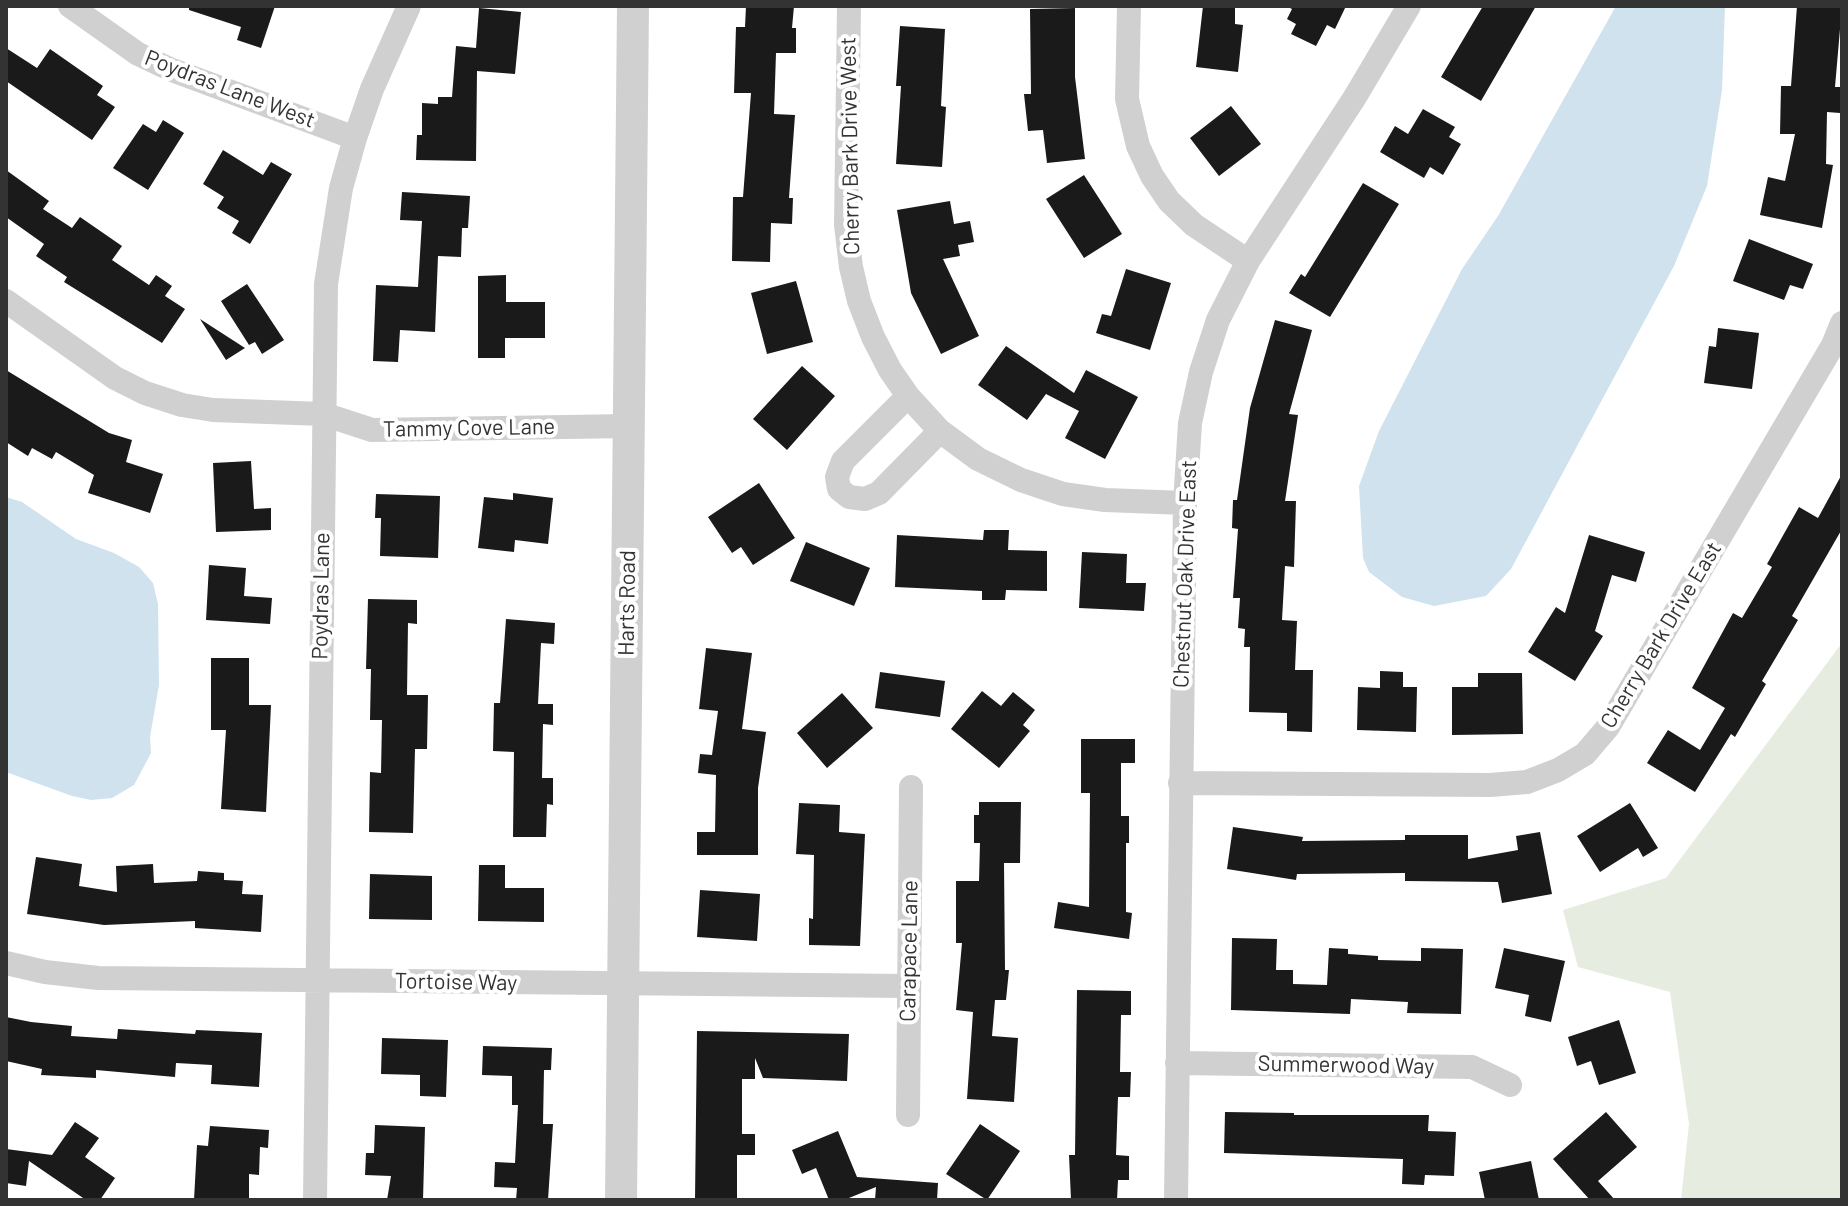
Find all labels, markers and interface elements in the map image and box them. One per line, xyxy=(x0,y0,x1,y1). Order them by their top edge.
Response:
street label: Cherry Bark Drive West xyxy=(835,37,865,255)
street label: Poydras Lane West xyxy=(141,44,319,134)
street label: Tammy Cove Lane xyxy=(383,413,555,443)
street label: Chestnut Oak Drive East xyxy=(1168,460,1202,688)
street label: Poydras Lane xyxy=(307,532,335,660)
street label: Cherry Bark Drive East xyxy=(1595,537,1727,733)
street label: Harts Road xyxy=(613,550,641,656)
street label: Carapace Lane xyxy=(895,880,923,1022)
street label: Tortoise Way xyxy=(394,968,518,996)
street label: Summerwood Way xyxy=(1257,1050,1435,1080)

